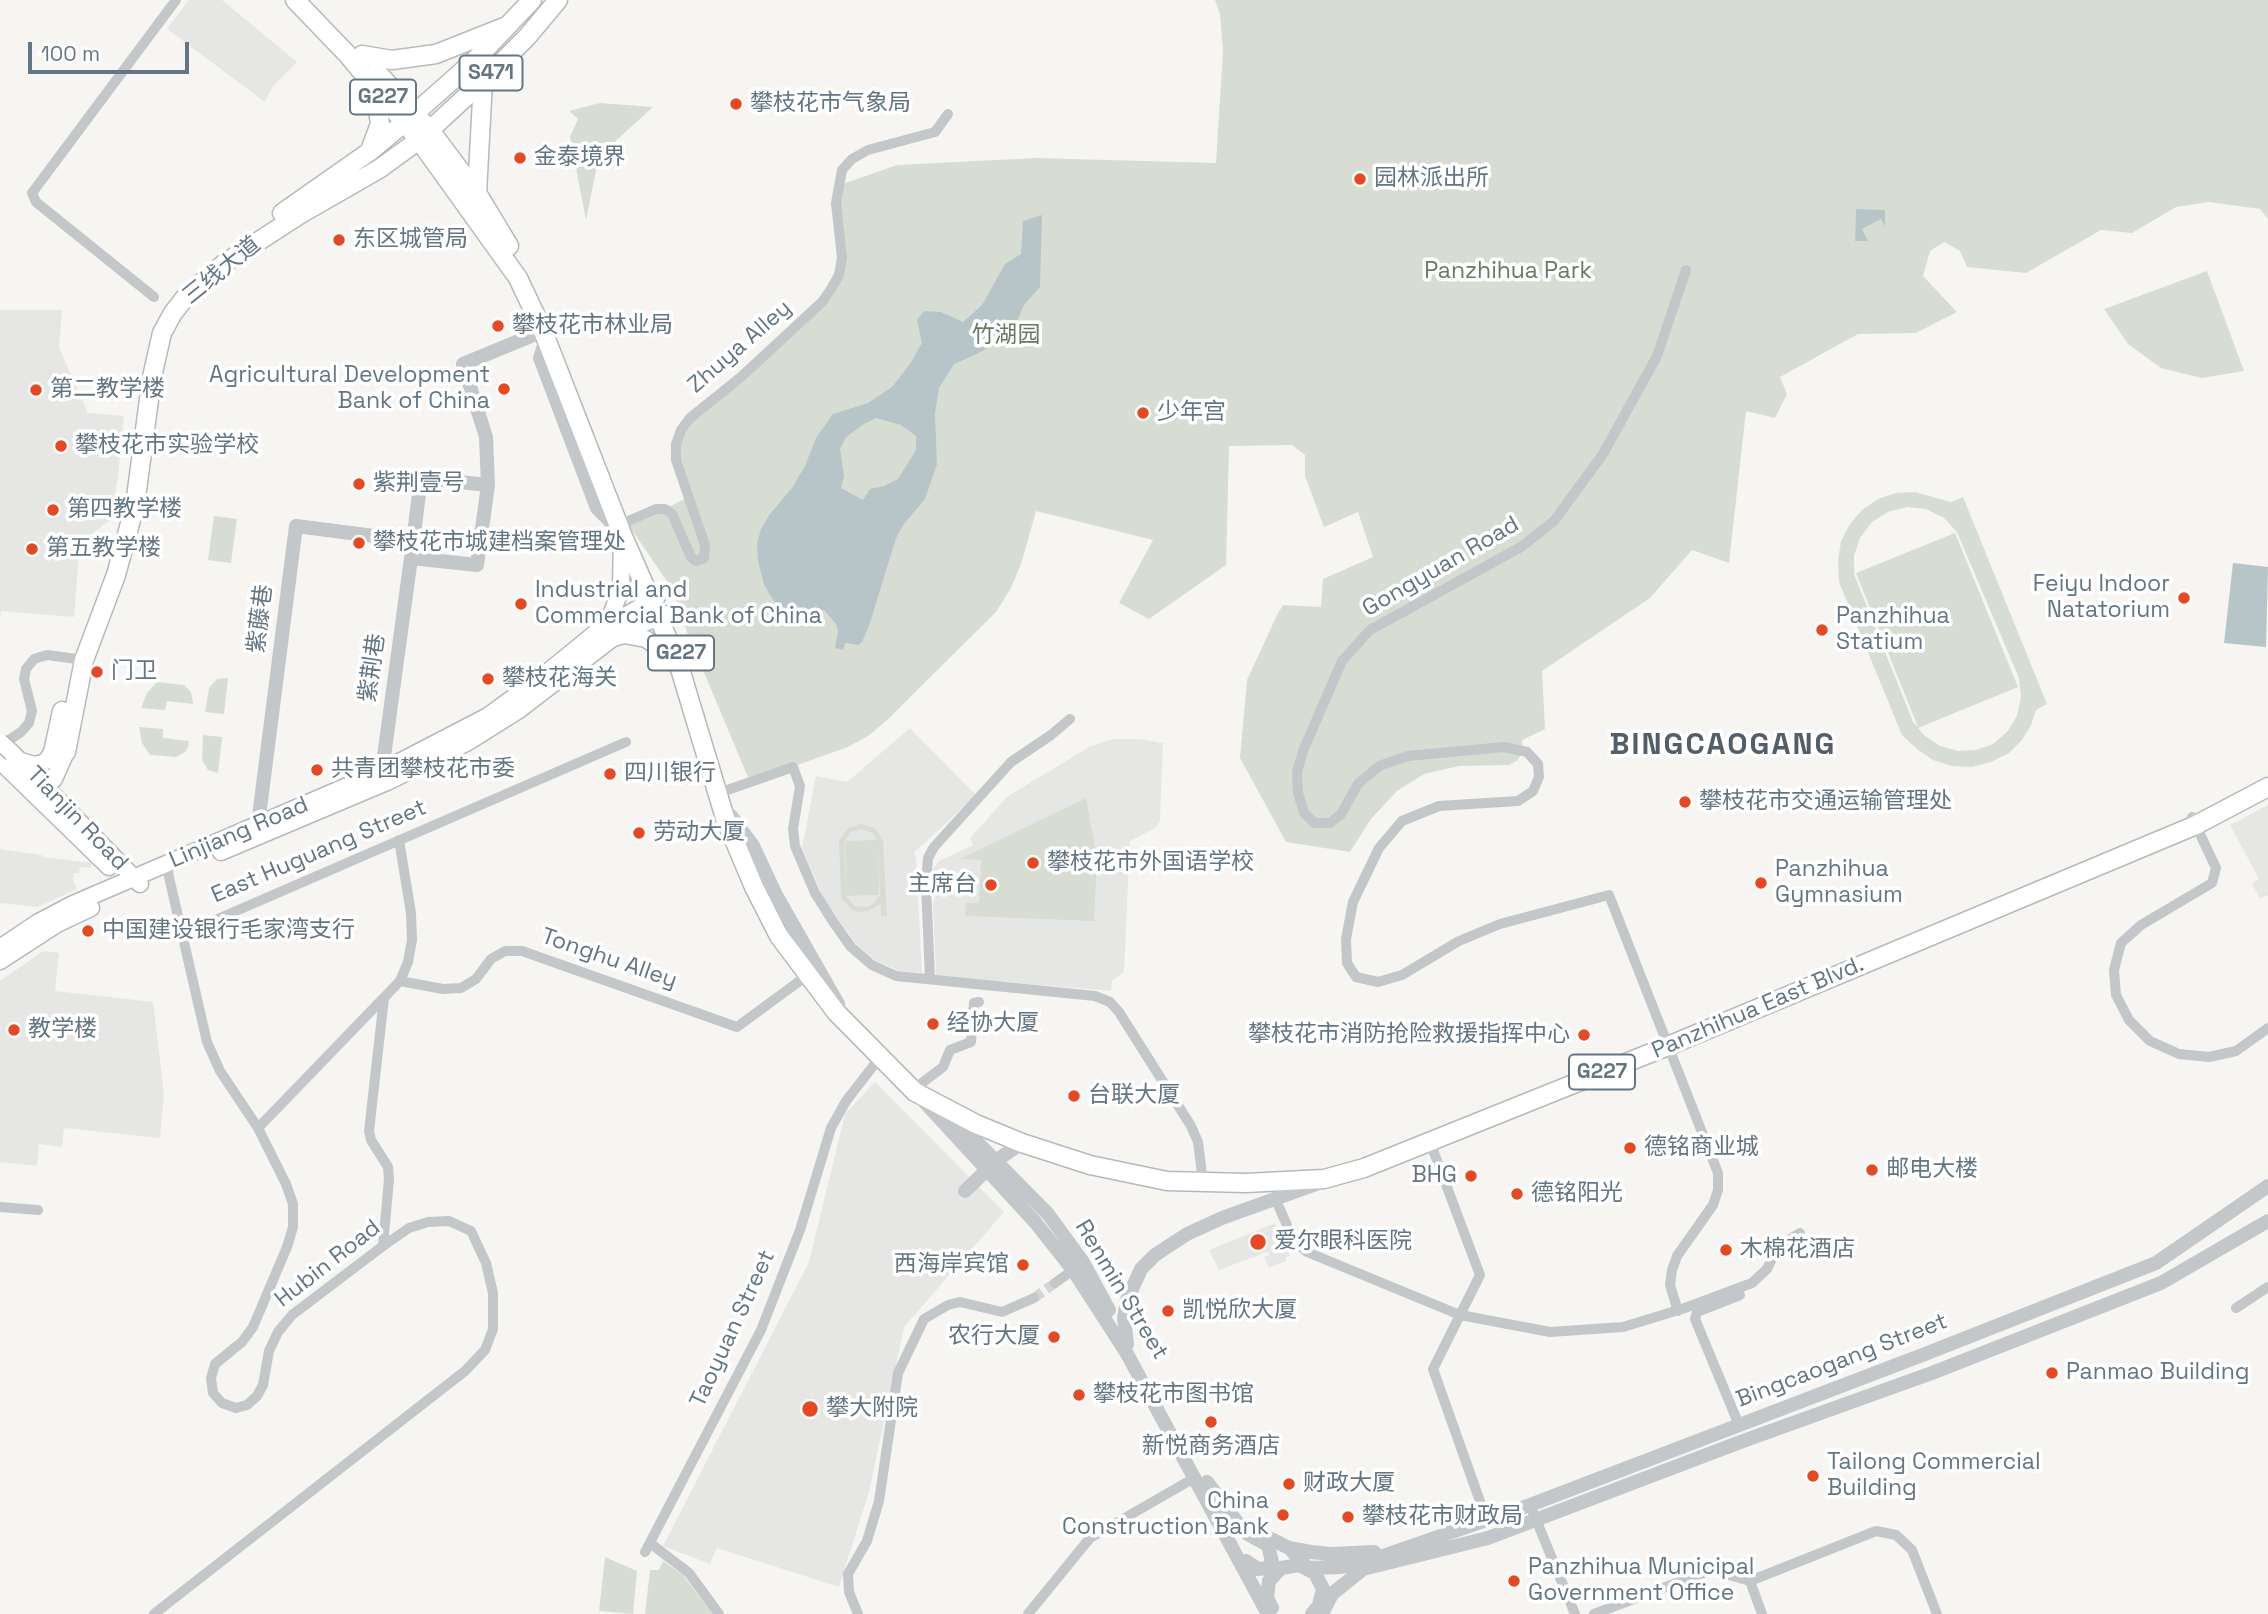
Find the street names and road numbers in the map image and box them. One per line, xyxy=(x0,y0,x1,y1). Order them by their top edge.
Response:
road number: S471 xyxy=(460,56,522,90)
road number: G227 xyxy=(350,80,416,114)
street label: 三线大道 xyxy=(178,231,266,311)
street label: Zhuya Alley xyxy=(683,295,797,399)
street label: Gongyuan Road xyxy=(1358,511,1524,623)
street label: 紫藤巷 xyxy=(243,583,279,655)
street label: 紫荆巷 xyxy=(355,632,391,704)
road number: G227 xyxy=(648,636,714,670)
street label: Tianjin Road xyxy=(21,761,133,877)
street label: Linjiang Road xyxy=(165,791,313,875)
street label: East Huguang Street xyxy=(207,794,431,910)
street label: Tonghu Alley xyxy=(538,923,680,995)
street label: Panzhihua East Blvd. xyxy=(1648,951,1868,1065)
road number: G227 xyxy=(1569,1054,1635,1090)
street label: Hubin Road xyxy=(270,1214,386,1314)
street label: Renmin Street xyxy=(1068,1215,1174,1365)
street label: Taoyuan Street xyxy=(685,1246,781,1412)
street label: Bingcaogang Street xyxy=(1733,1308,1951,1414)

